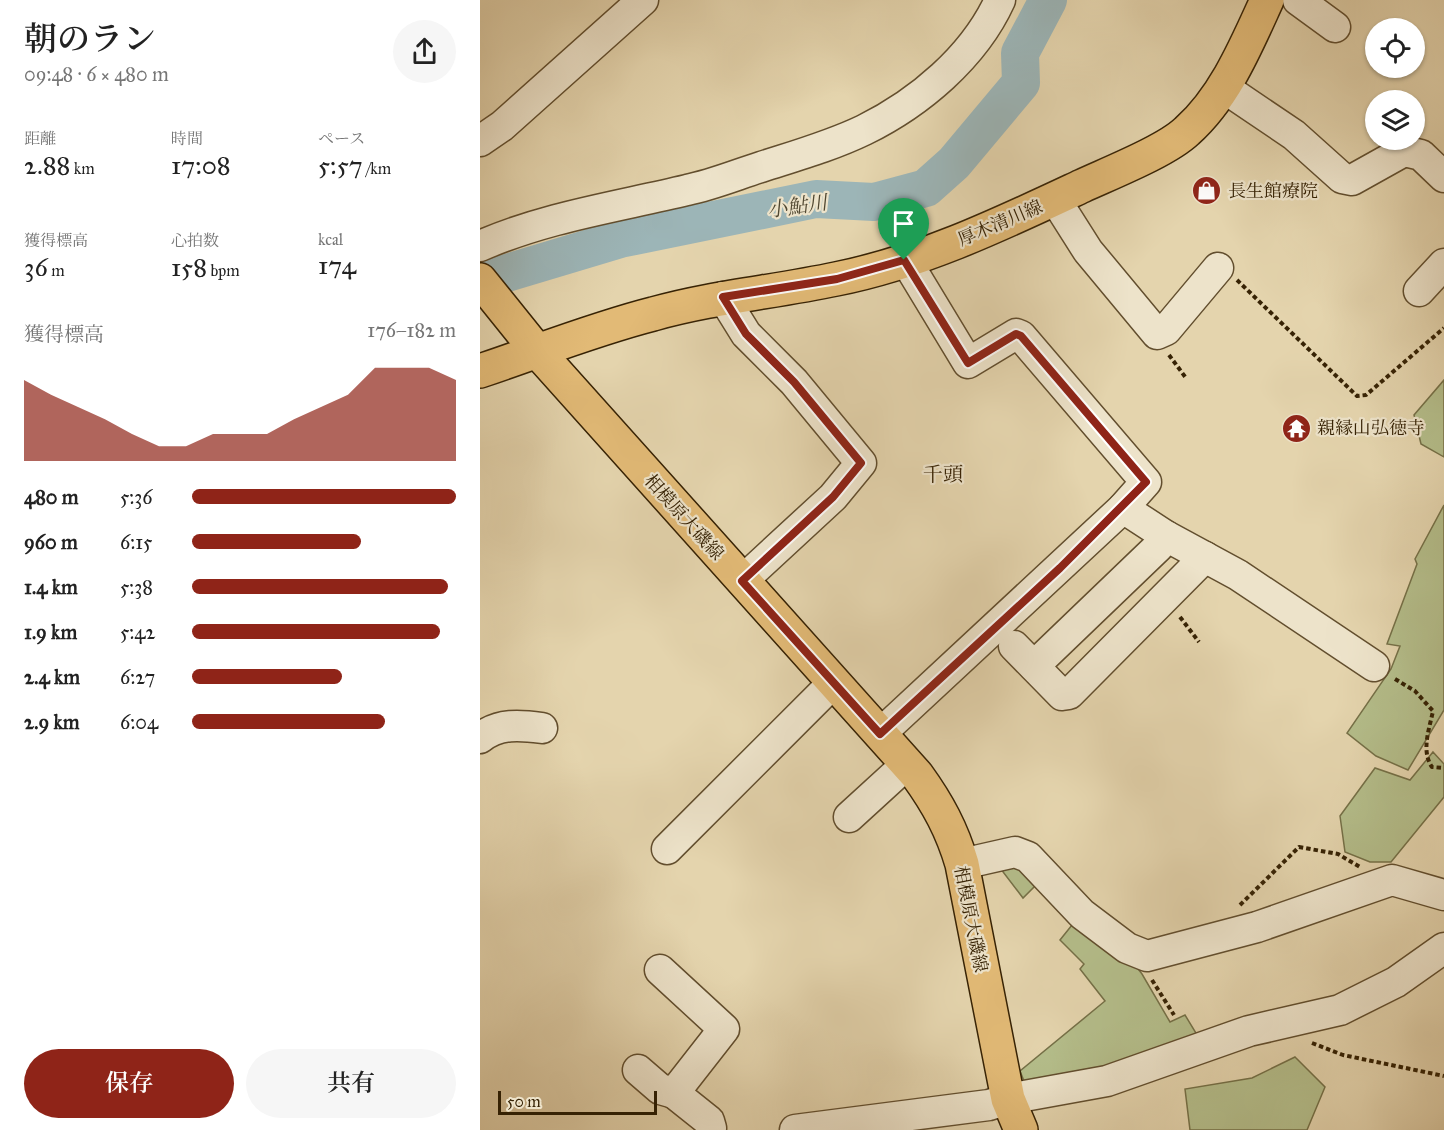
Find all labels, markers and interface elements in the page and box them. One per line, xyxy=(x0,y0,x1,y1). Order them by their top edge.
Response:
map controls xyxy=(1365,18,1425,150)
button: locate xyxy=(1365,18,1425,78)
text: 朝のラン xyxy=(24,19,156,59)
button: share xyxy=(393,20,456,83)
text: 09:48 · 6 × 480 m xyxy=(24,62,169,86)
button: layers xyxy=(1365,90,1425,150)
text: 距離 xyxy=(24,129,56,148)
text: 時間 xyxy=(171,129,203,148)
text: ペース xyxy=(318,129,365,148)
text: 2.88 xyxy=(24,149,70,181)
text: 17:08 xyxy=(171,149,231,181)
text: 5:57 xyxy=(318,149,363,181)
text: km xyxy=(70,159,95,178)
text: /km xyxy=(363,159,391,178)
shop icon: 長生館療院 xyxy=(1191,175,1223,207)
place label: 長生館療院 xyxy=(1228,180,1318,202)
water label: 小鮎川 xyxy=(766,190,830,222)
street label: 厚木清川線 xyxy=(954,195,1046,251)
pin xyxy=(878,198,929,260)
icon: arrive xyxy=(887,207,920,240)
text: kcal xyxy=(318,230,343,249)
text: 獲得標高 xyxy=(24,231,88,250)
text: 心拍数 xyxy=(171,231,219,250)
text: 174 xyxy=(318,249,356,281)
text: 36 xyxy=(24,251,48,283)
text: 158 xyxy=(171,251,207,283)
text: m xyxy=(48,261,65,280)
text: bpm xyxy=(207,261,240,280)
text: 176–182 m xyxy=(367,318,456,342)
text: 獲得標高 xyxy=(24,322,104,346)
temple icon: 親縁山弘徳寺 xyxy=(1280,412,1312,444)
place label: 親縁山弘徳寺 xyxy=(1317,417,1425,439)
district label: 千頭 xyxy=(923,462,963,486)
street label: 相模原大磯線 xyxy=(640,470,728,564)
text: 480 m xyxy=(24,485,79,509)
text: 5:36 xyxy=(120,485,153,509)
text: 960 m xyxy=(24,530,78,554)
text: 6:15 xyxy=(120,530,152,554)
text: 1.4 km xyxy=(24,575,78,599)
text: 5:38 xyxy=(120,575,153,599)
text: 1.9 km xyxy=(24,620,77,644)
text: 5:42 xyxy=(120,620,155,644)
text: 2.4 km xyxy=(24,665,80,689)
text: 6:27 xyxy=(120,665,155,689)
text: 2.9 km xyxy=(24,710,80,734)
text: 6:04 xyxy=(120,710,158,734)
street label: 相模原大磯線 xyxy=(950,864,992,974)
button: 保存 xyxy=(24,1049,234,1118)
button: 共有 xyxy=(246,1049,456,1118)
scale bar xyxy=(498,1088,657,1116)
text: 50 m xyxy=(507,1092,541,1111)

